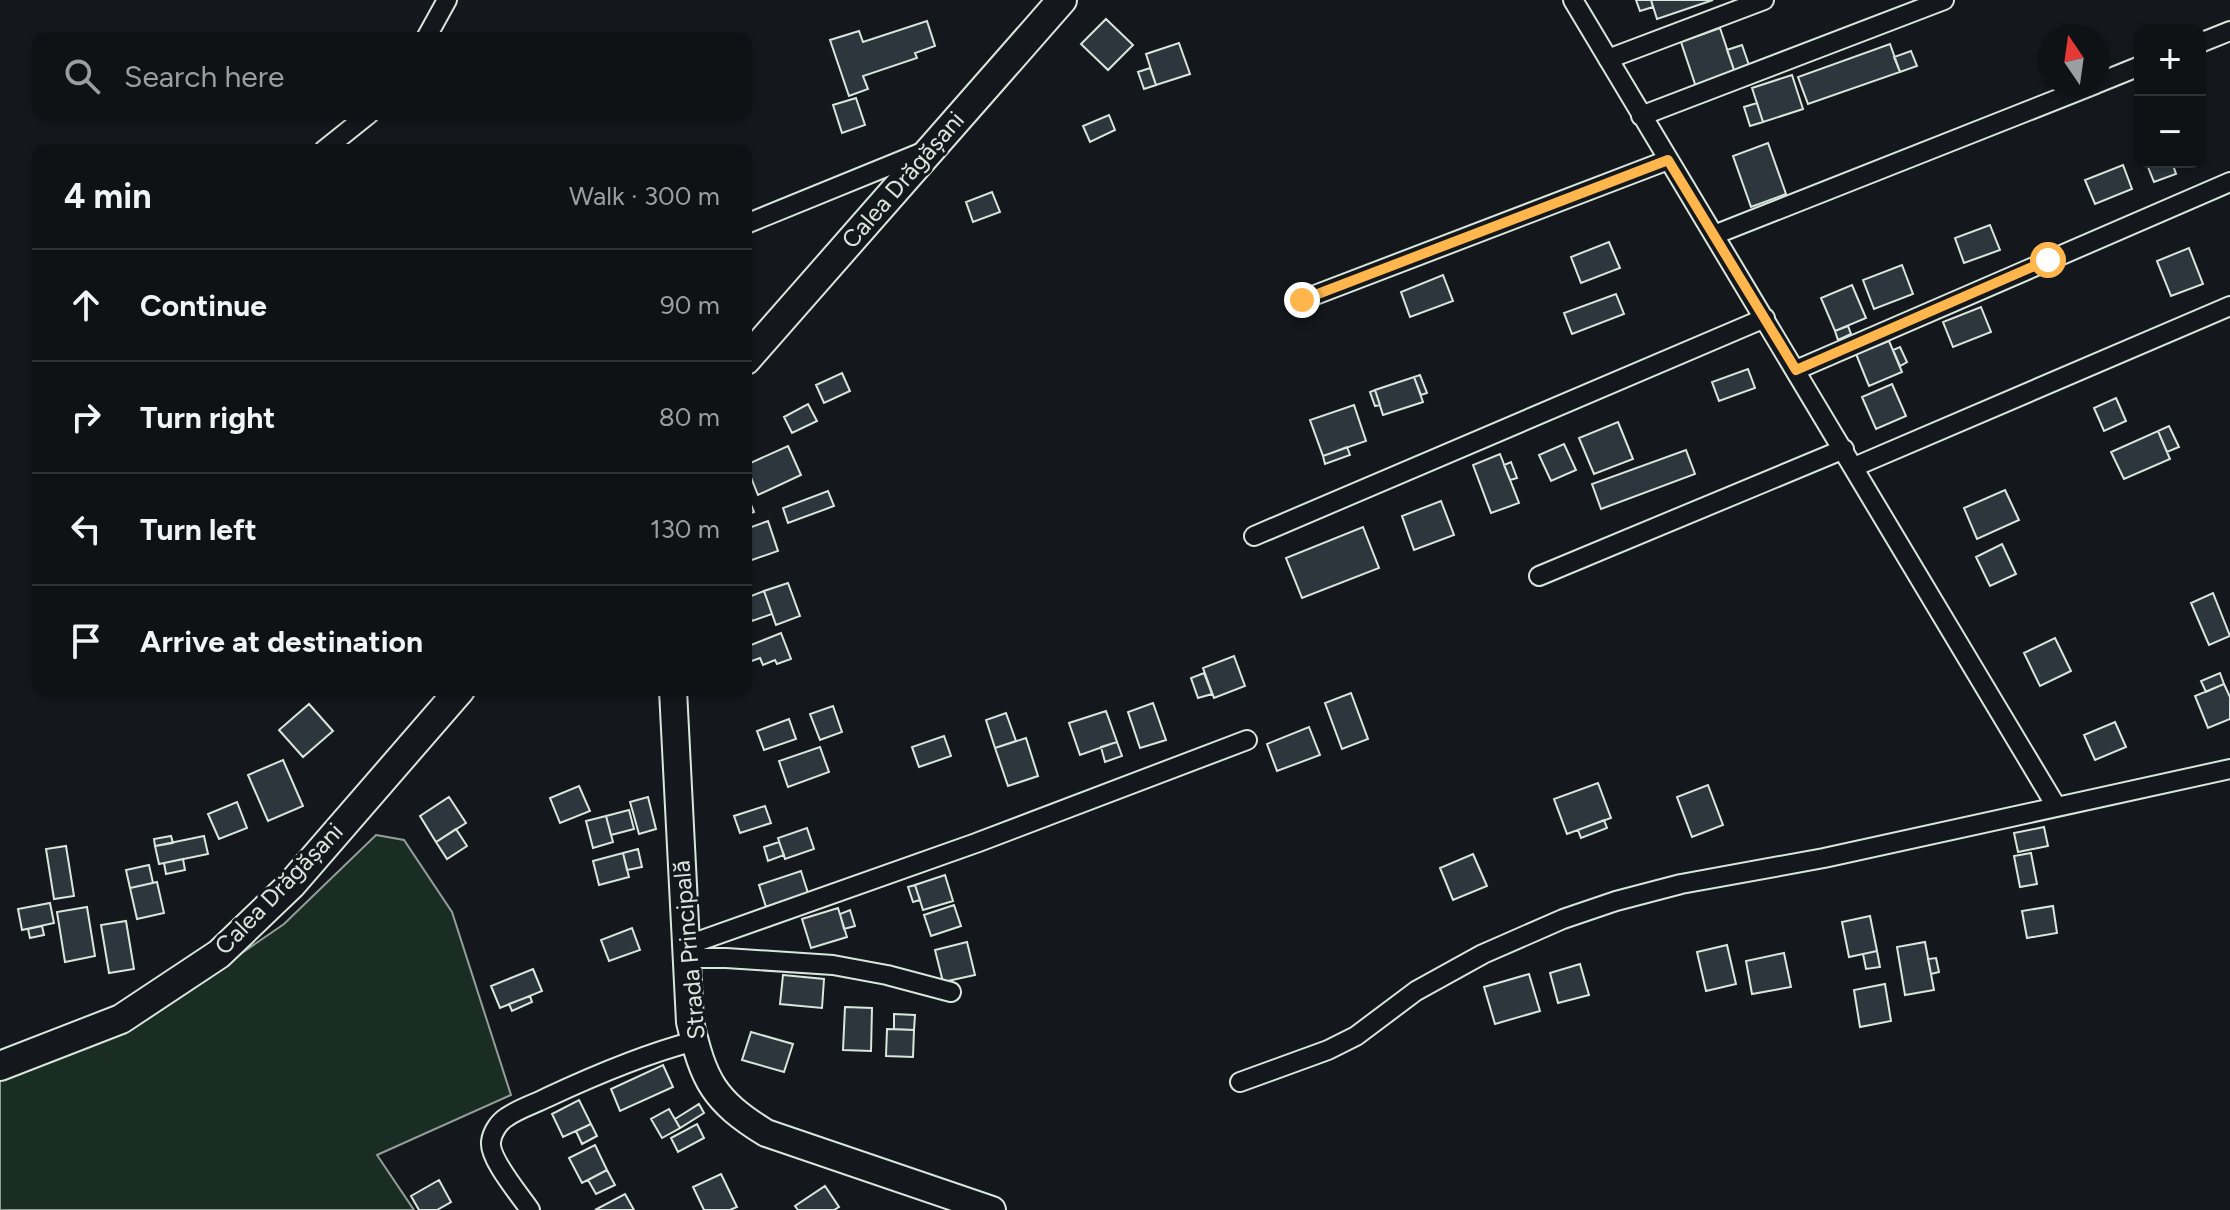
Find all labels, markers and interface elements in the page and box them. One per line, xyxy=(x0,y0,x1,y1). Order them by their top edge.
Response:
north arrow xyxy=(2038,24,2110,96)
map controls xyxy=(2134,24,2206,168)
button: + xyxy=(2134,24,2206,96)
search box xyxy=(32,32,752,120)
icon: search xyxy=(60,54,104,98)
text: Search here xyxy=(124,58,284,95)
button: − xyxy=(2134,96,2206,168)
street label: Calea Drăgășani xyxy=(835,105,970,254)
text: 4 min xyxy=(64,176,151,217)
text: Walk · 300 m xyxy=(569,180,720,212)
route start xyxy=(2030,242,2066,278)
route end xyxy=(1284,282,1320,318)
icon: ahead xyxy=(64,283,108,327)
text: Continue xyxy=(140,287,267,324)
text: 90 m xyxy=(660,289,720,321)
icon: right xyxy=(64,395,108,439)
text: Turn right xyxy=(140,399,275,436)
text: 80 m xyxy=(659,401,720,433)
icon: left xyxy=(64,507,108,551)
text: Turn left xyxy=(140,511,257,548)
text: 130 m xyxy=(650,513,720,545)
icon: arrive xyxy=(64,619,108,663)
text: Arrive at destination xyxy=(140,623,423,660)
street label: Calea Drăgășani xyxy=(209,817,349,960)
street label: Strada Principală xyxy=(666,859,711,1041)

